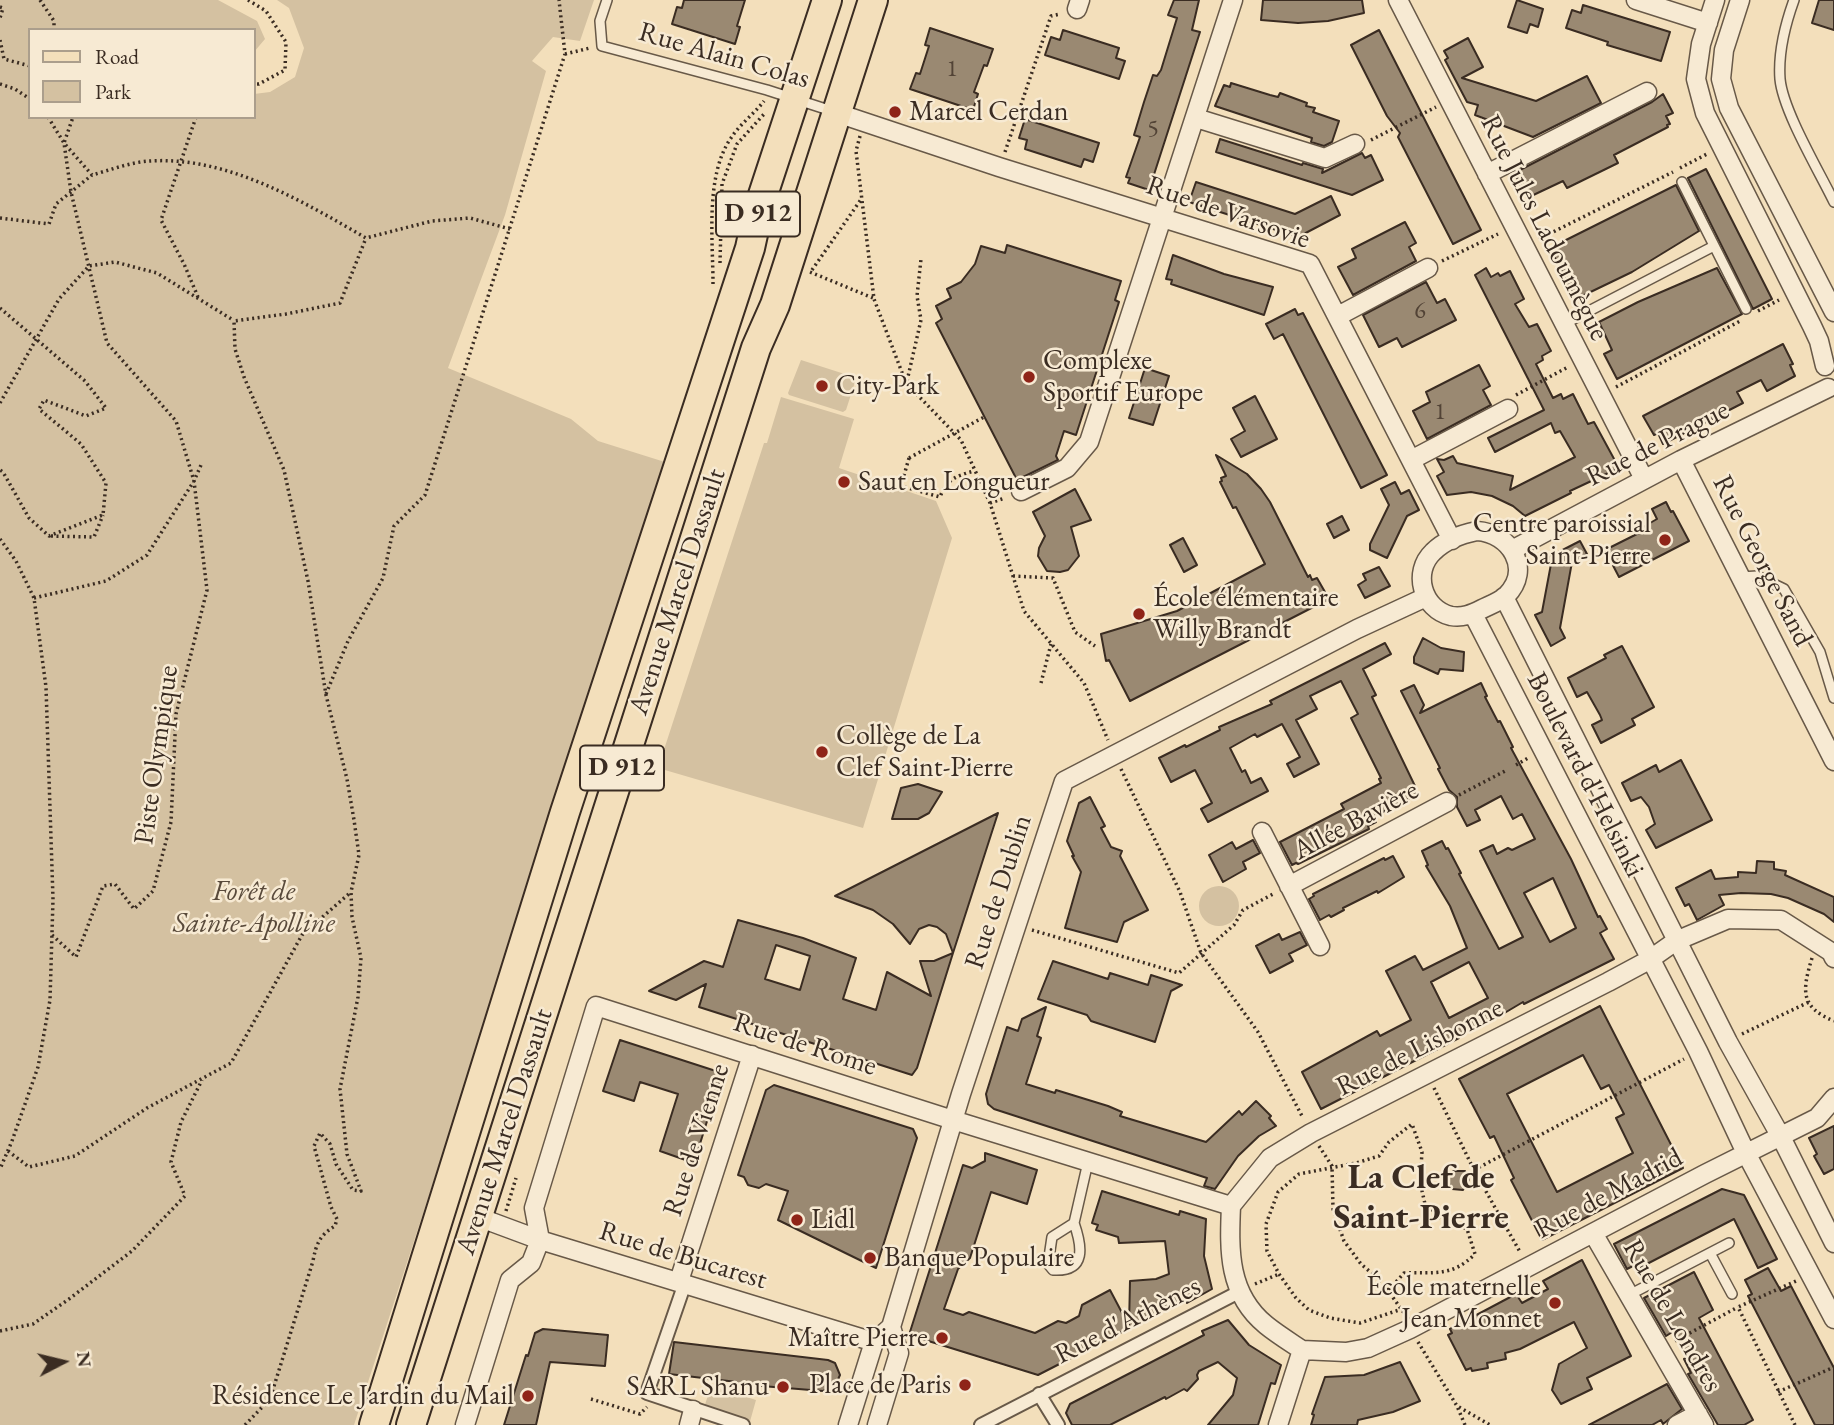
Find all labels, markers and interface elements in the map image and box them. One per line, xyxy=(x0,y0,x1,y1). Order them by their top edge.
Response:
street label: Rue Alain Colas xyxy=(635,16,813,96)
legend xyxy=(28,28,256,119)
text: Road xyxy=(95,43,139,70)
house number: 1 xyxy=(946,55,958,83)
text: Park xyxy=(95,78,131,105)
place label: Marcel Cerdan xyxy=(909,95,1069,129)
marker: Marcel Cerdan xyxy=(887,104,903,120)
street label: Rue Jules Ladoumègue xyxy=(1473,110,1615,346)
house number: 5 xyxy=(1147,115,1159,143)
street label: Rue de Varsovie xyxy=(1142,169,1314,257)
road number: D 912 xyxy=(716,192,800,236)
house number: 6 xyxy=(1414,297,1426,325)
place label: Complexe Sportif Europe xyxy=(1043,344,1203,410)
place label: City-Park xyxy=(836,369,939,403)
marker: Complexe Sportif Europe xyxy=(1021,369,1037,385)
marker: City-Park xyxy=(814,378,830,394)
street label: Rue de Prague xyxy=(1581,394,1735,494)
house number: 1 xyxy=(1434,398,1446,426)
street label: Avenue Marcel Dassault xyxy=(622,465,734,719)
place label: Saut en Longueur xyxy=(858,465,1050,499)
street label: Rue George Sand xyxy=(1705,470,1819,652)
marker: Saut en Longueur xyxy=(836,474,852,490)
place label: Centre paroissial Saint-Pierre xyxy=(1473,507,1651,573)
marker: Centre paroissial Saint-Pierre xyxy=(1657,532,1673,548)
place label: École élémentaire Willy Brandt xyxy=(1153,581,1339,647)
marker: École élémentaire Willy Brandt xyxy=(1131,606,1147,622)
street label: Piste Olympique xyxy=(128,663,186,847)
street label: Boulevard d'Helsinki xyxy=(1519,667,1651,883)
place label: Collège de La Clef Saint-Pierre xyxy=(836,719,1013,785)
marker: Collège de La Clef Saint-Pierre xyxy=(814,744,830,760)
road number: D 912 xyxy=(580,746,664,790)
street label: Allée Bavière xyxy=(1287,774,1425,868)
street label: Rue de Dublin xyxy=(958,811,1040,973)
park label: Forêt de Sainte-Apolline xyxy=(173,875,335,941)
street label: Rue de Lisbonne xyxy=(1331,992,1509,1104)
street label: Avenue Marcel Dassault xyxy=(449,1005,561,1259)
street label: Rue de Rome xyxy=(729,1006,881,1084)
street label: Rue de Vienne xyxy=(657,1059,737,1221)
street label: Rue de Madrid xyxy=(1529,1141,1689,1247)
district label: La Clef de Saint-Pierre xyxy=(1333,1157,1509,1239)
place label: Lidl xyxy=(811,1203,855,1237)
marker: Lidl xyxy=(789,1212,805,1228)
street label: Rue de Bucarest xyxy=(595,1215,771,1297)
street label: Rue de Londres xyxy=(1615,1234,1729,1398)
place label: Banque Populaire xyxy=(884,1241,1075,1275)
marker: Banque Populaire xyxy=(862,1250,878,1266)
street label: Rue d'Athènes xyxy=(1049,1270,1207,1372)
place label: École maternelle Jean Monnet xyxy=(1366,1270,1541,1336)
marker: École maternelle Jean Monnet xyxy=(1547,1295,1563,1311)
place label: Maître Pierre xyxy=(788,1321,928,1355)
north arrow xyxy=(28,1327,98,1397)
marker: Maître Pierre xyxy=(934,1330,950,1346)
text: N xyxy=(71,1350,98,1369)
place label: Place de Paris xyxy=(809,1368,951,1402)
place label: SARL Shanu xyxy=(627,1370,769,1404)
marker: Place de Paris xyxy=(957,1377,973,1393)
place label: Résidence Le Jardin du Mail xyxy=(212,1379,514,1413)
marker: SARL Shanu xyxy=(775,1379,791,1395)
marker: Résidence Le Jardin du Mail xyxy=(520,1388,536,1404)

